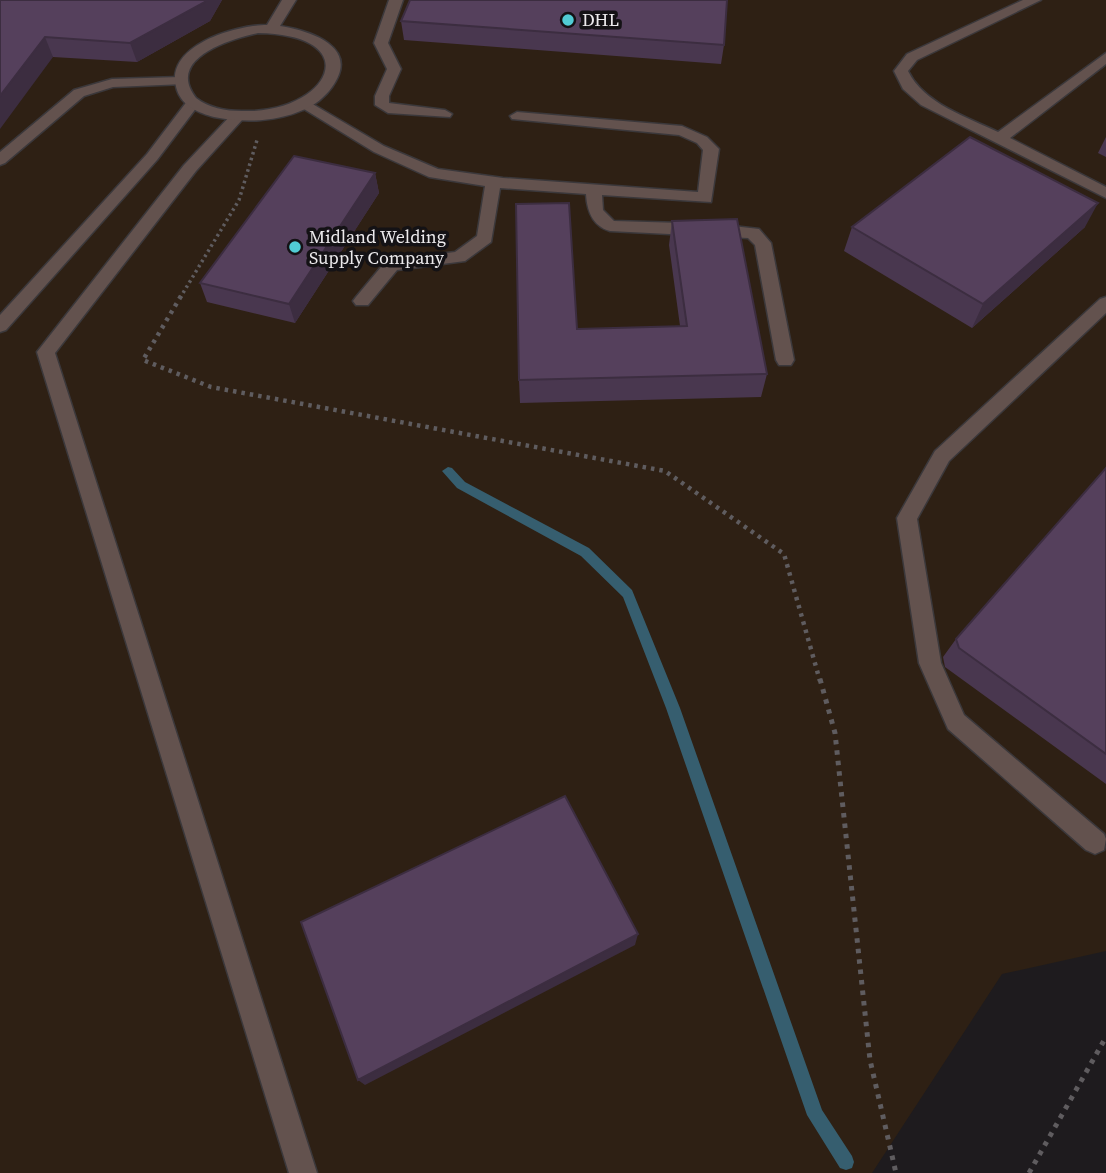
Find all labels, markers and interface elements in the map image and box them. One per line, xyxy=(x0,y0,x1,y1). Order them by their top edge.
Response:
place label: DHL xyxy=(582,7,619,32)
marker: DHL xyxy=(560,12,576,28)
place label: Midland Welding Supply Company xyxy=(309,224,446,270)
marker: Midland Welding Supply Company xyxy=(287,239,303,255)

